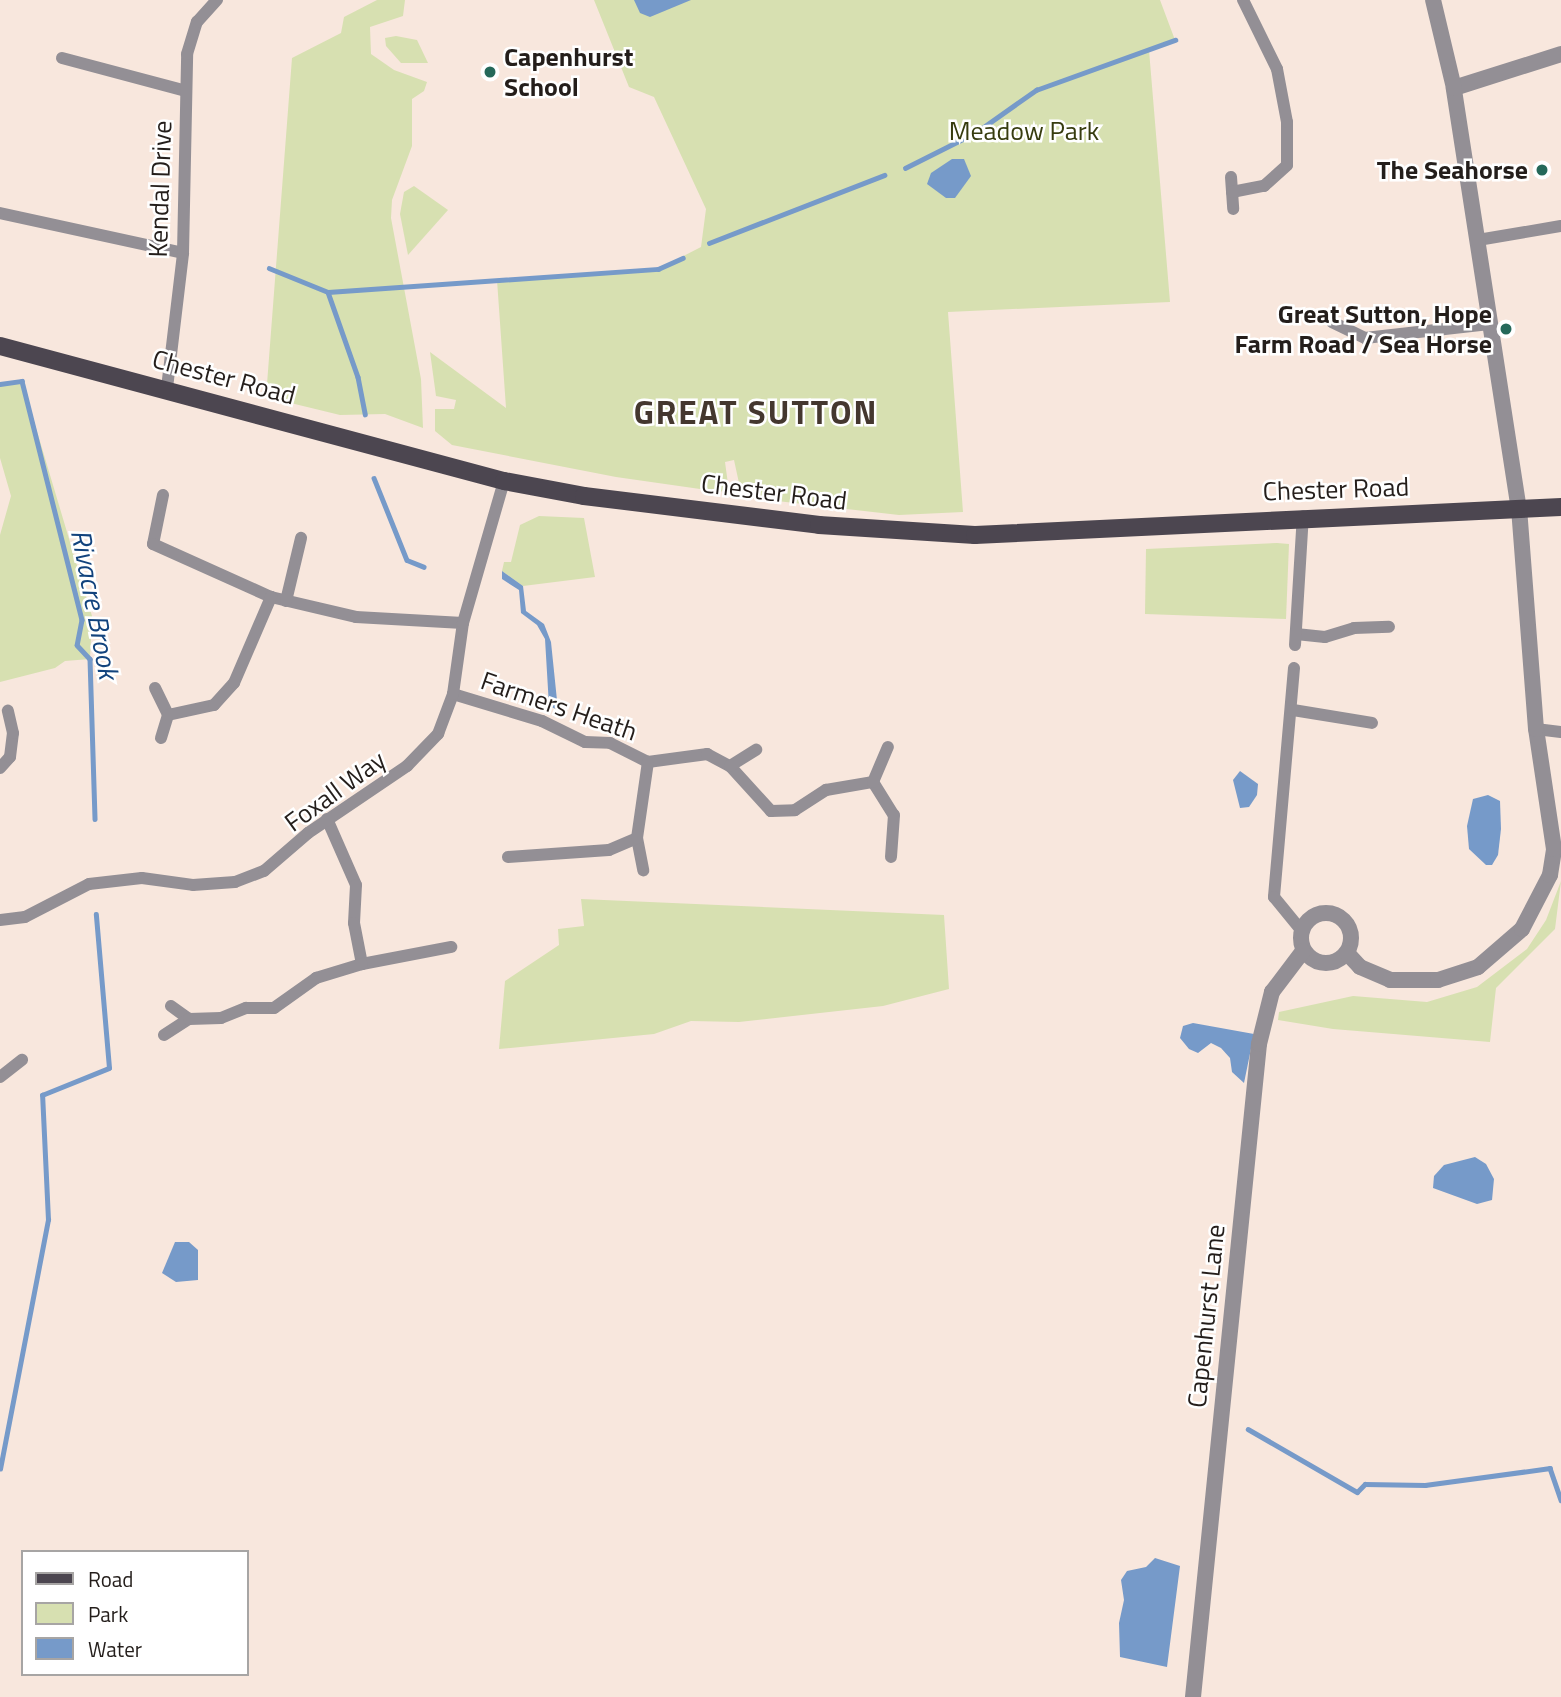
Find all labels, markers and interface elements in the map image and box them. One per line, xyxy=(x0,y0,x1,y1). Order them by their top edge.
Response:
place label: Capenhurst School xyxy=(504,41,633,102)
marker: Capenhurst School xyxy=(482,64,498,80)
park label: Meadow Park xyxy=(949,115,1099,147)
street label: Kendal Drive xyxy=(142,120,178,258)
place label: The Seahorse xyxy=(1377,154,1528,186)
marker: The Seahorse xyxy=(1534,162,1550,178)
place label: Great Sutton, Hope Farm Road / Sea Horse xyxy=(1234,298,1492,360)
marker: Great Sutton, Hope Farm Road / Sea Horse xyxy=(1498,321,1514,337)
street label: Chester Road xyxy=(149,343,299,411)
district label: GREAT SUTTON xyxy=(635,393,877,433)
street label: Chester Road xyxy=(699,468,849,516)
street label: Chester Road xyxy=(1262,471,1410,507)
water label: Rivacre Brook xyxy=(64,526,126,682)
street label: Farmers Heath xyxy=(477,665,641,747)
street label: Foxall Way xyxy=(278,744,392,838)
street label: Capenhurst Lane xyxy=(1181,1223,1231,1409)
legend xyxy=(21,1550,248,1676)
text: Road xyxy=(88,1563,133,1595)
text: Park xyxy=(88,1598,128,1630)
text: Water xyxy=(88,1633,142,1665)

